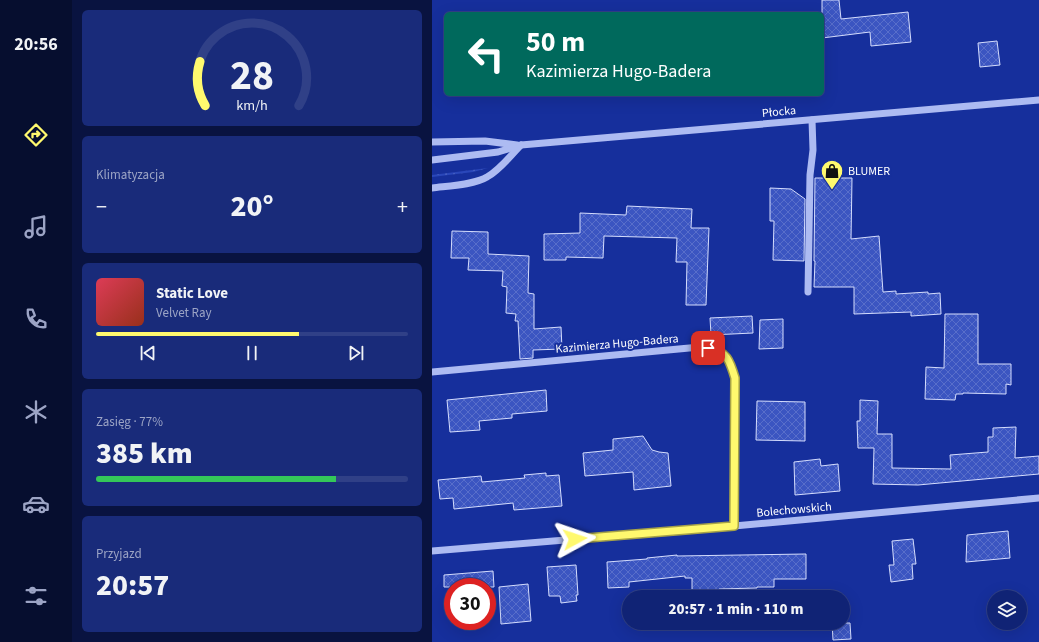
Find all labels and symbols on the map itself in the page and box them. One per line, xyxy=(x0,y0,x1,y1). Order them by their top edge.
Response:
street label: Płocka xyxy=(761,102,797,122)
shop icon: BLUMER xyxy=(819,158,845,191)
place label: BLUMER xyxy=(848,163,890,180)
street label: Kazimierza Hugo-Badera xyxy=(555,330,679,358)
pin xyxy=(691,331,725,365)
street label: Bolechowskich xyxy=(756,498,832,522)
position arrow xyxy=(554,518,596,560)
speed limit sign: 30 xyxy=(444,578,496,630)

